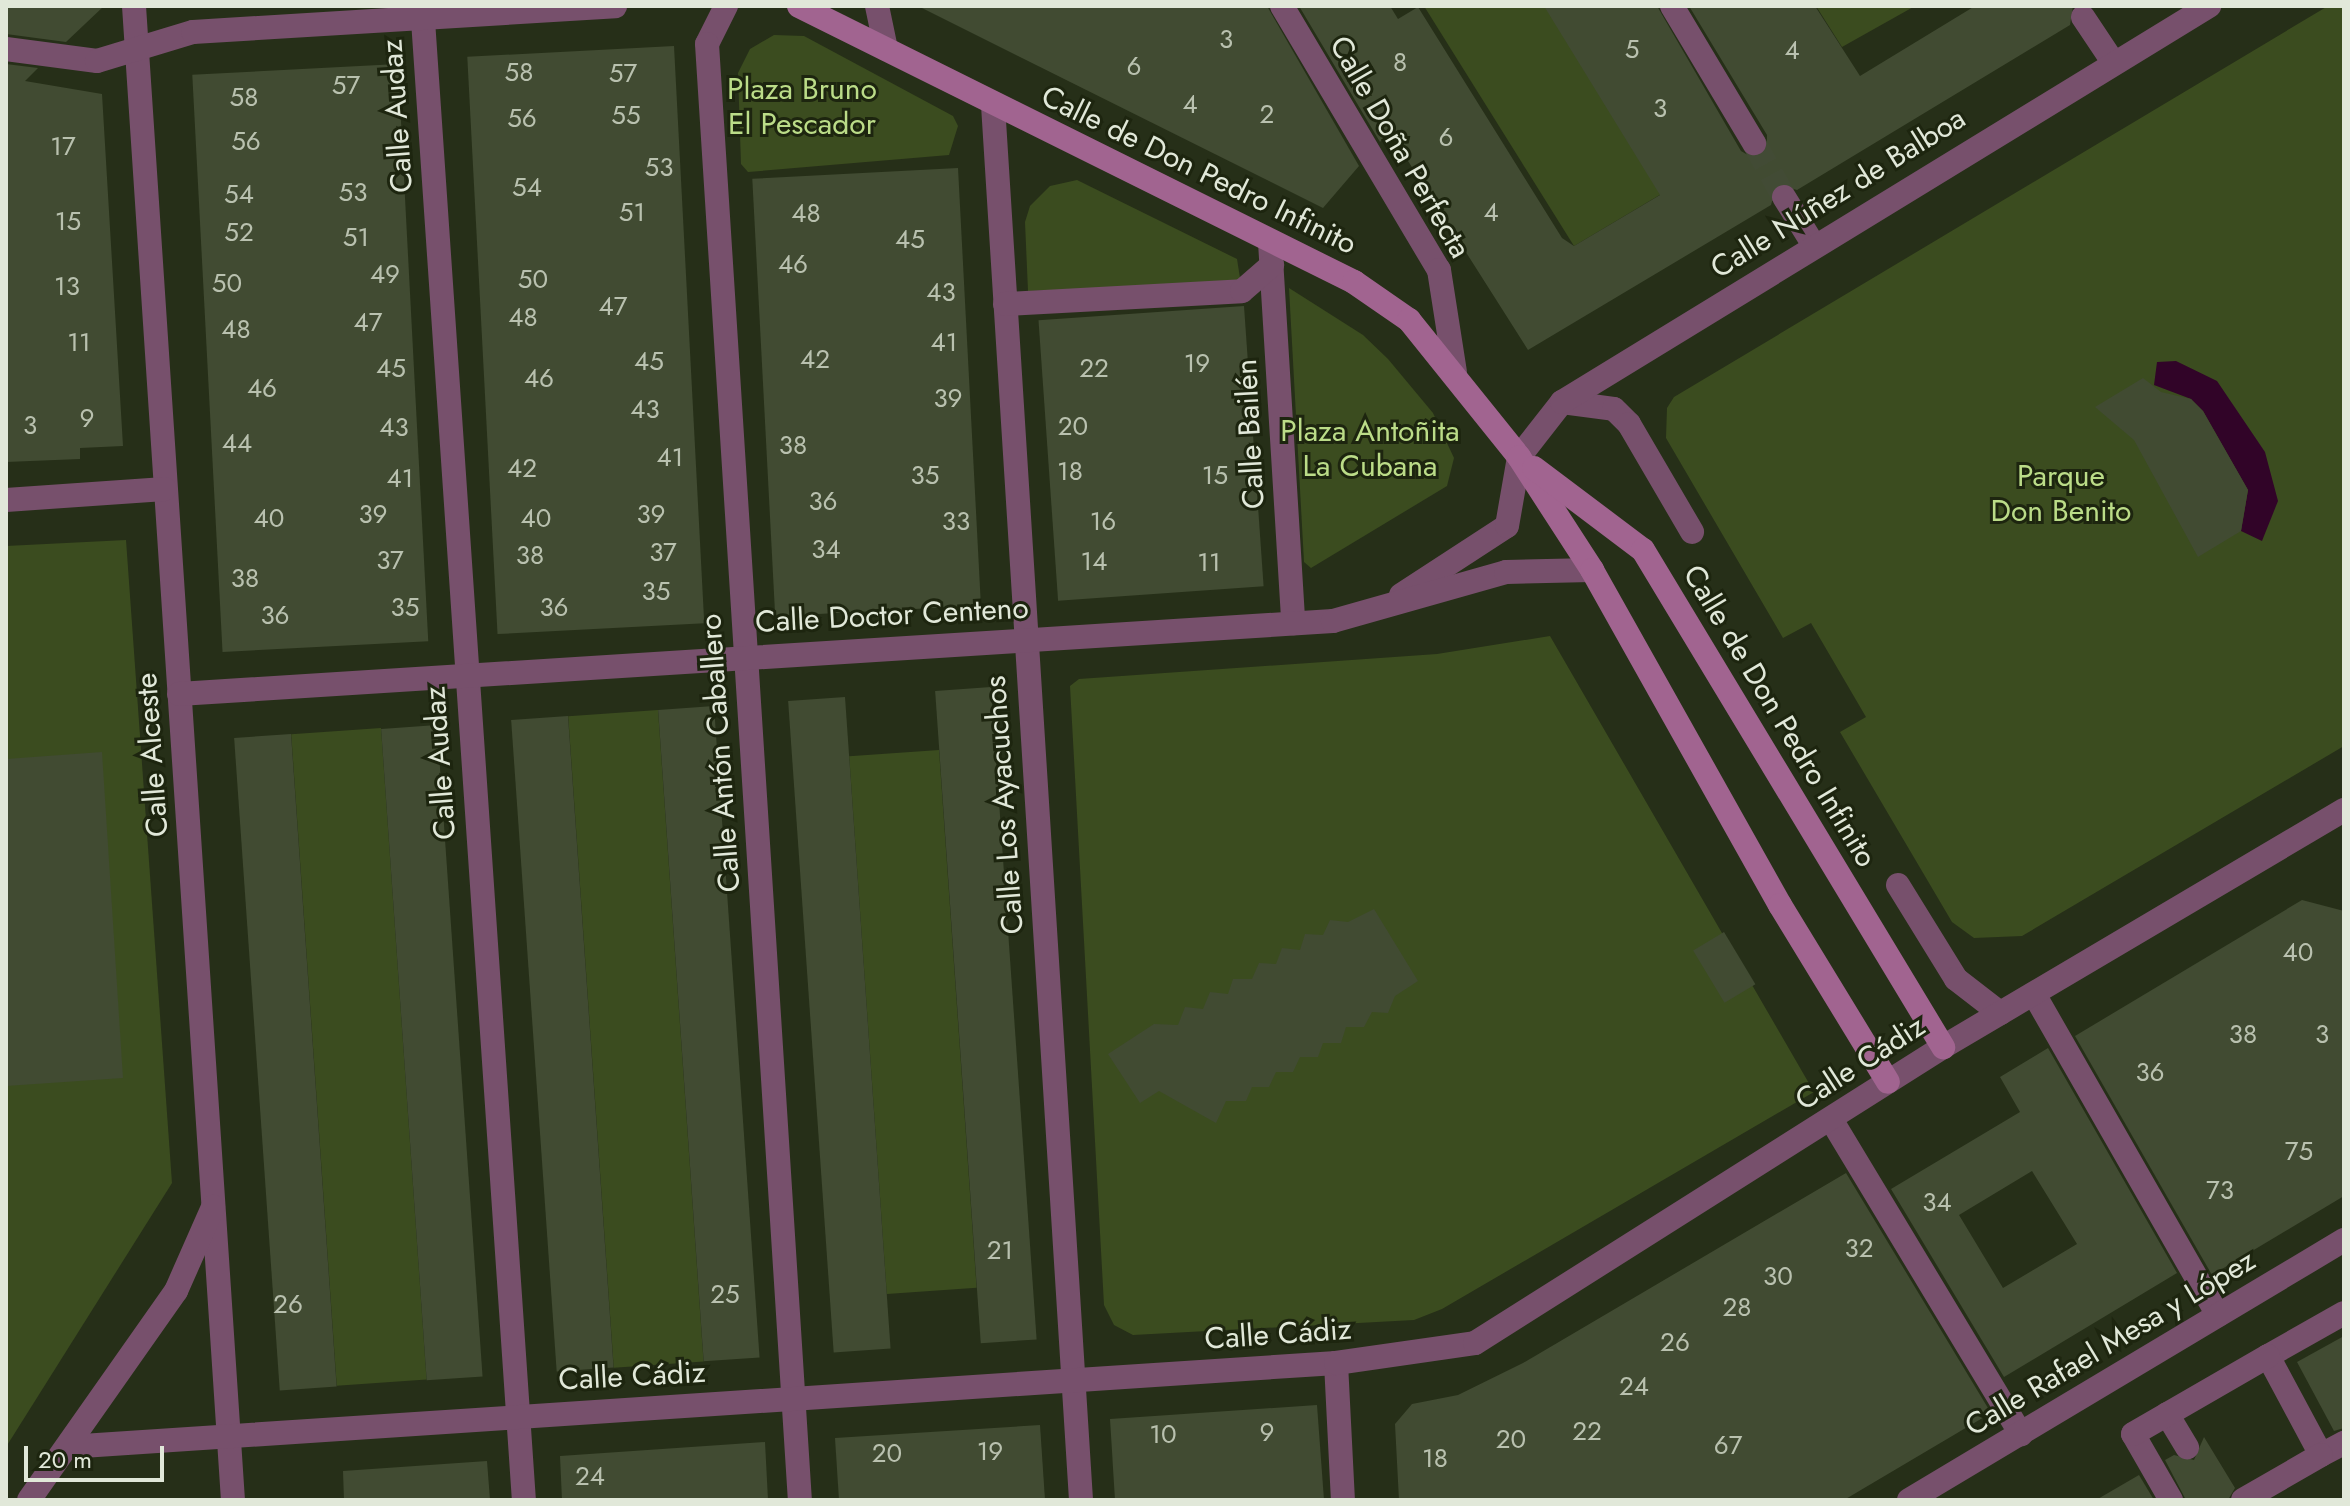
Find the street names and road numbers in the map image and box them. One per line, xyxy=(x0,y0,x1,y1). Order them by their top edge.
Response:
street label: Calle Doña Perfecta xyxy=(1322,30,1478,264)
street label: Calle Audaz xyxy=(374,38,420,194)
street label: Calle de Don Pedro Infinito xyxy=(1036,78,1362,262)
street label: Calle Núñez de Balboa xyxy=(1704,100,1972,286)
street label: Calle Bailén xyxy=(1228,358,1272,510)
street label: Calle de Don Pedro Infinito xyxy=(1675,558,1885,874)
street label: Calle Doctor Centeno xyxy=(754,590,1030,640)
street label: Calle Antón Caballero xyxy=(692,613,748,893)
street label: Calle Alceste xyxy=(128,672,176,838)
street label: Calle Los Ayacuchos xyxy=(977,675,1031,935)
street label: Calle Audaz xyxy=(417,685,463,841)
street label: Calle Cádiz xyxy=(1789,1008,1931,1118)
street label: Calle Rafael Mesa y López xyxy=(1958,1242,2262,1444)
street label: Calle Cádiz xyxy=(1203,1311,1353,1357)
street label: Calle Cádiz xyxy=(558,1354,706,1398)

